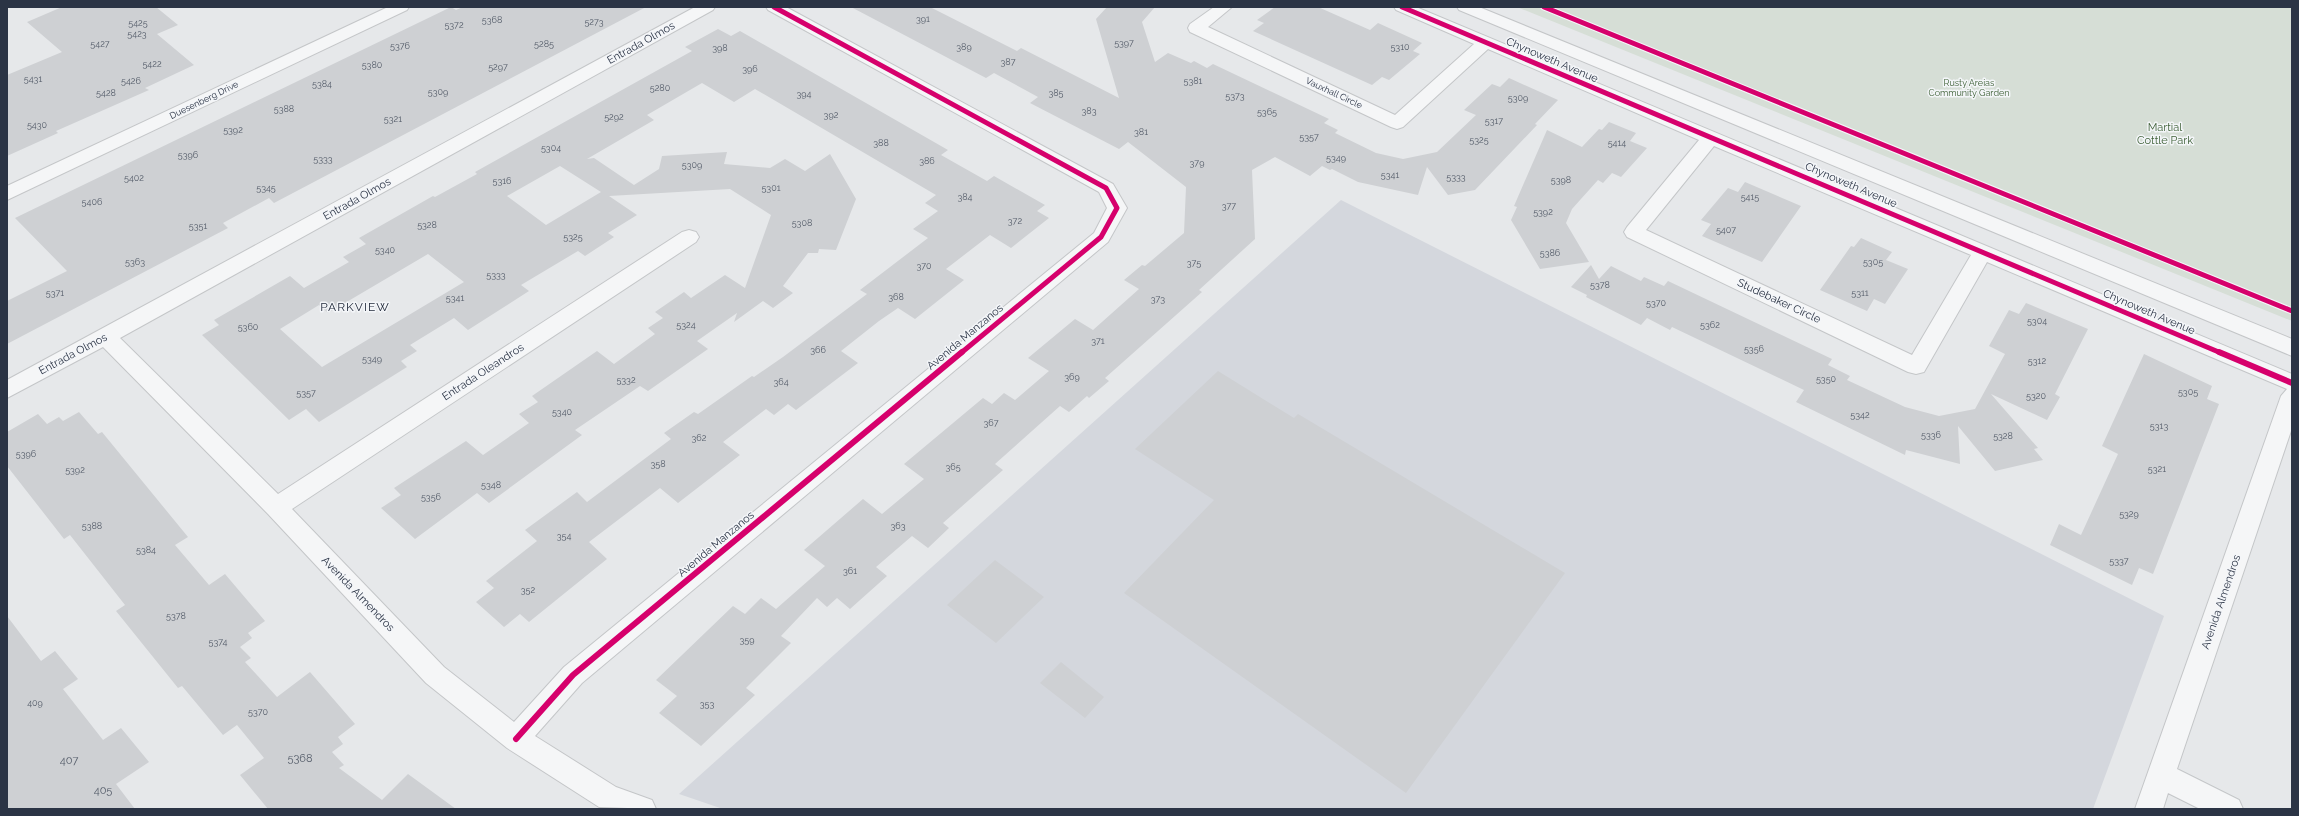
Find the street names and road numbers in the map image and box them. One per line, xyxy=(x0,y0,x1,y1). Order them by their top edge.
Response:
street label: Entrada Olmos xyxy=(605,19,677,67)
street label: Chynoweth Avenue xyxy=(1504,35,1601,86)
street label: Vauxhall Circle xyxy=(1304,76,1365,111)
street label: Duesenberg Drive xyxy=(168,79,241,121)
street label: Chynoweth Avenue xyxy=(1803,160,1900,211)
street label: Entrada Olmos xyxy=(321,175,393,223)
street label: Studebaker Circle xyxy=(1735,276,1823,326)
street label: Chynoweth Avenue xyxy=(2101,287,2198,338)
street label: Avenida Manzanos xyxy=(924,301,1006,373)
street label: Entrada Olmos xyxy=(37,331,109,377)
street label: Entrada Oleandros xyxy=(440,341,526,403)
street label: Avenida Manzanos xyxy=(675,508,757,580)
street label: Avenida Almendros xyxy=(2199,553,2243,651)
street label: Avenida Almendros xyxy=(319,554,397,634)

